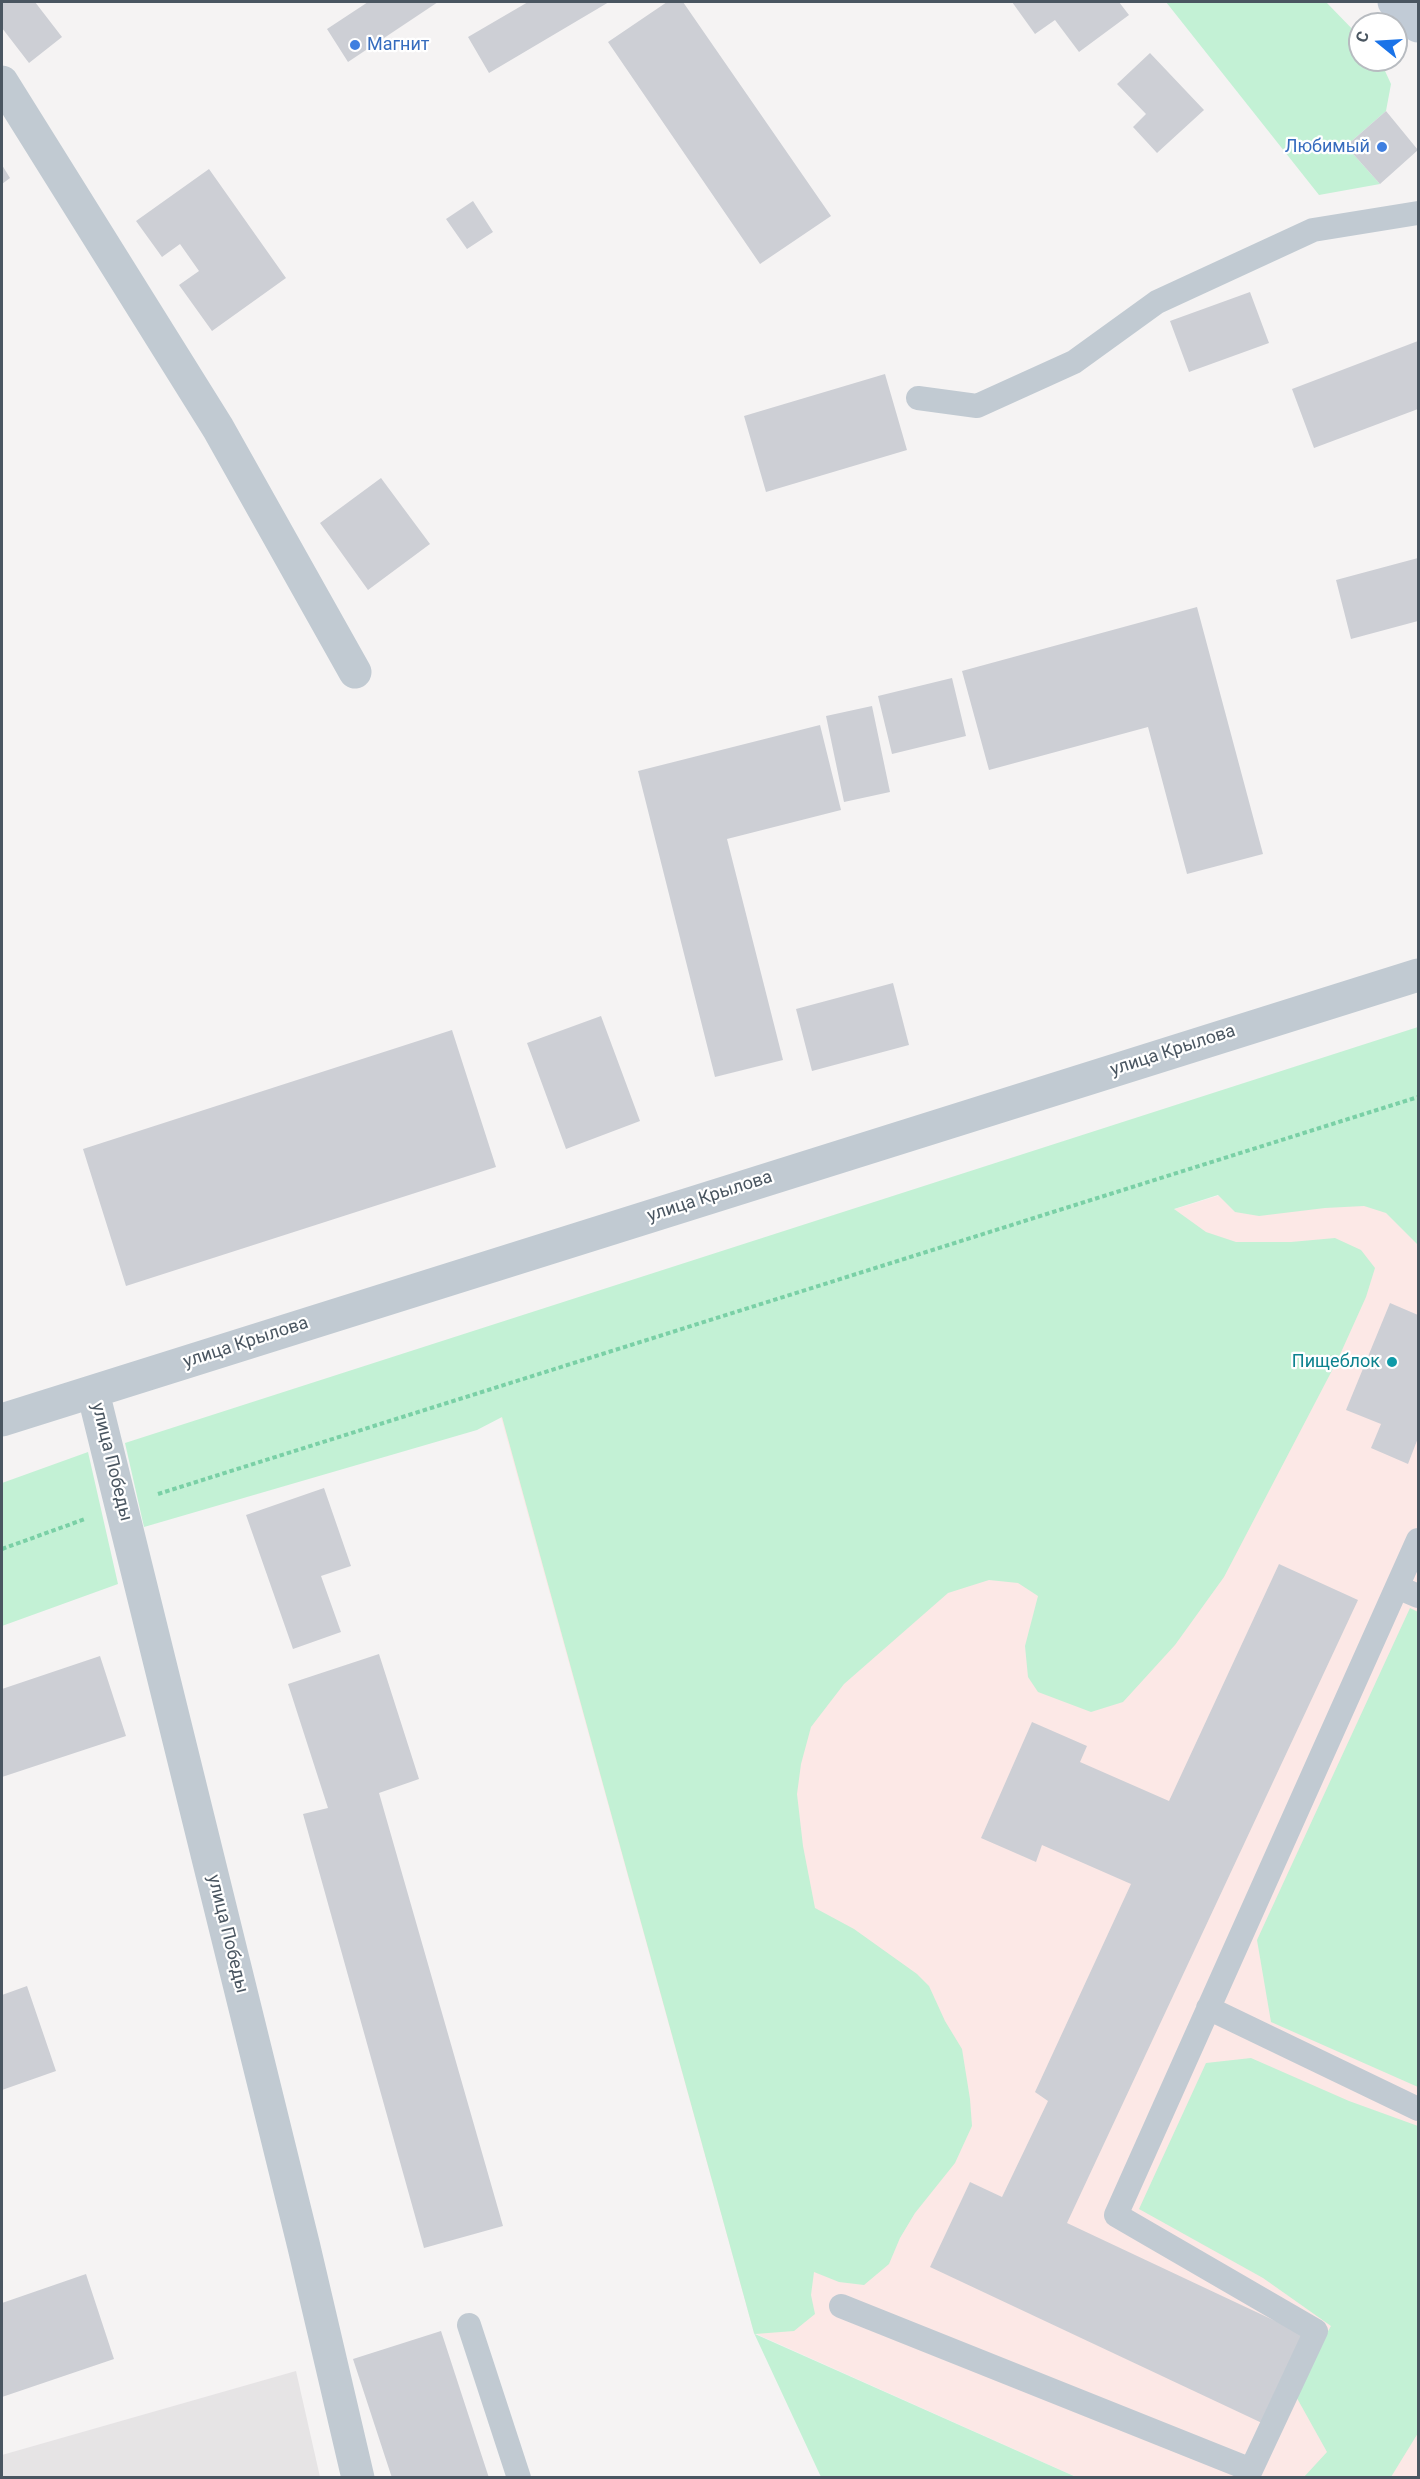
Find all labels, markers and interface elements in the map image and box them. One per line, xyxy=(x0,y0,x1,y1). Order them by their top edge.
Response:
north arrow xyxy=(1348,12,1408,72)
text: С xyxy=(1352,29,1373,45)
place label: Магнит xyxy=(367,34,429,56)
marker: Магнит xyxy=(348,38,362,52)
place label: Любимый xyxy=(1285,136,1370,158)
marker: Любимый xyxy=(1375,140,1389,154)
street label: улица Крылова xyxy=(1108,1021,1238,1081)
street label: улица Крылова xyxy=(645,1167,775,1227)
street label: улица Крылова xyxy=(181,1313,311,1373)
place label: Пищеблок xyxy=(1292,1351,1380,1373)
marker: Пищеблок xyxy=(1385,1355,1399,1369)
street label: улица Победы xyxy=(86,1401,136,1523)
street label: улица Победы xyxy=(202,1873,252,1995)

